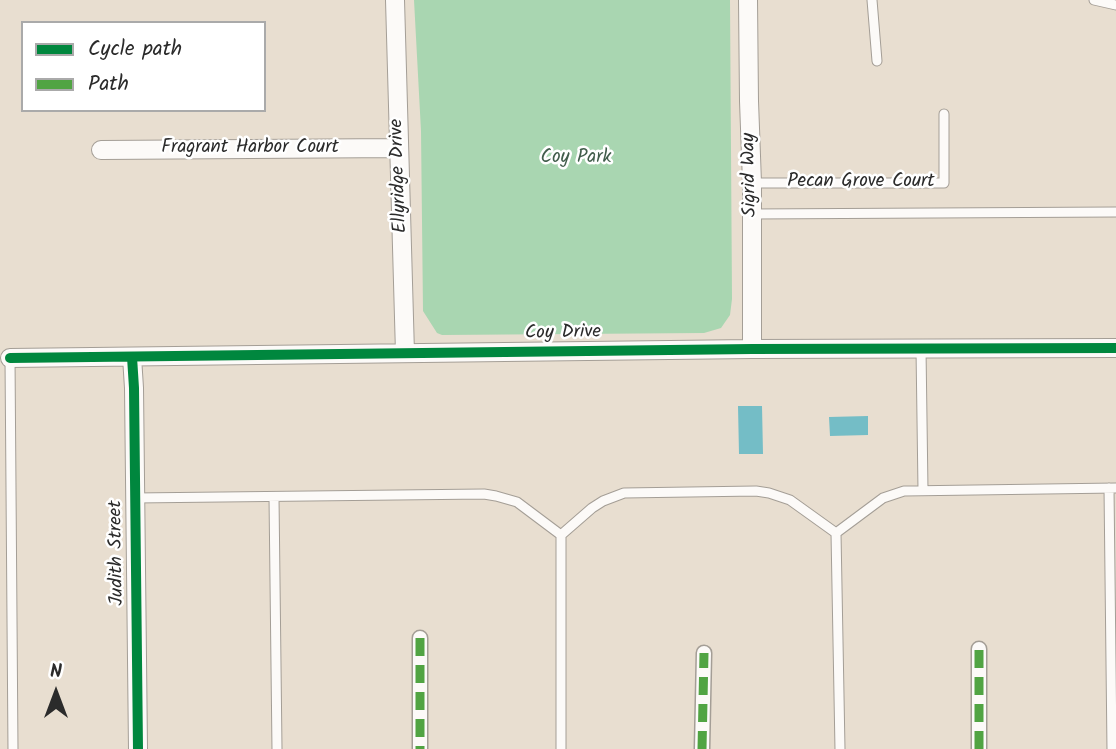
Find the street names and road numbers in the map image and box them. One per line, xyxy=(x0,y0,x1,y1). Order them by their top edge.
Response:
street label: Ellyridge Drive xyxy=(387,118,413,234)
street label: Sigrid Way xyxy=(739,133,763,217)
street label: Fragrant Harbor Court xyxy=(161,138,339,160)
street label: Pecan Grove Court xyxy=(787,172,935,194)
street label: Coy Drive xyxy=(525,322,601,346)
street label: Judith Street xyxy=(106,500,130,606)

